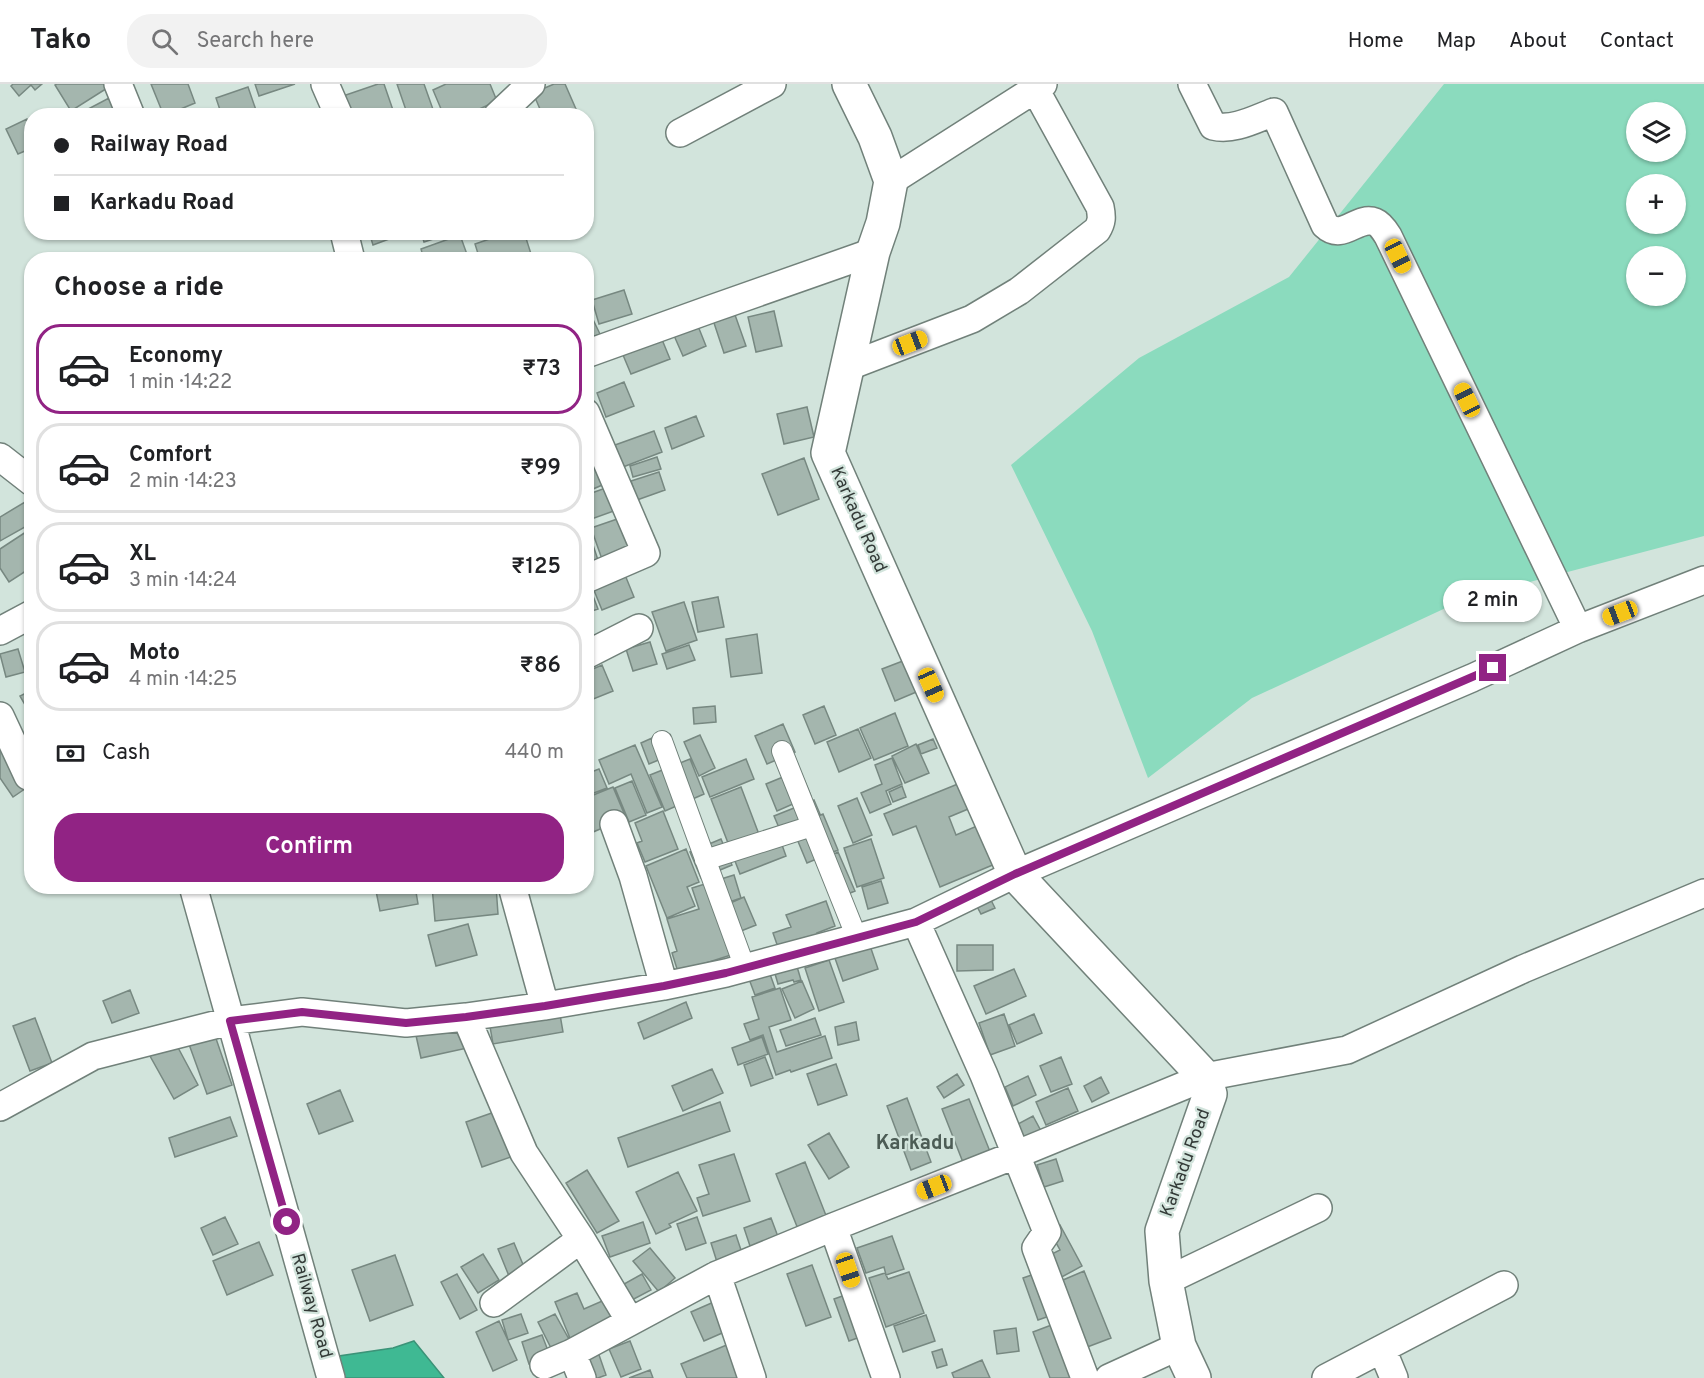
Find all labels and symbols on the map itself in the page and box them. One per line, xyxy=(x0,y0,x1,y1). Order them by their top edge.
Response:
car xyxy=(1382,236,1414,276)
car xyxy=(890,328,930,358)
car xyxy=(1451,380,1483,420)
street label: Karkadu Road xyxy=(824,464,892,576)
callout: 2 min xyxy=(1444,581,1543,623)
car xyxy=(1600,598,1640,628)
route end xyxy=(1479,654,1506,681)
car xyxy=(915,665,947,705)
street label: Karkadu Road xyxy=(1156,1106,1216,1220)
district label: Karkadu xyxy=(876,1131,954,1157)
car xyxy=(914,1172,954,1202)
route start xyxy=(273,1208,300,1235)
car xyxy=(834,1250,862,1290)
street label: Railway Road xyxy=(285,1251,337,1361)

